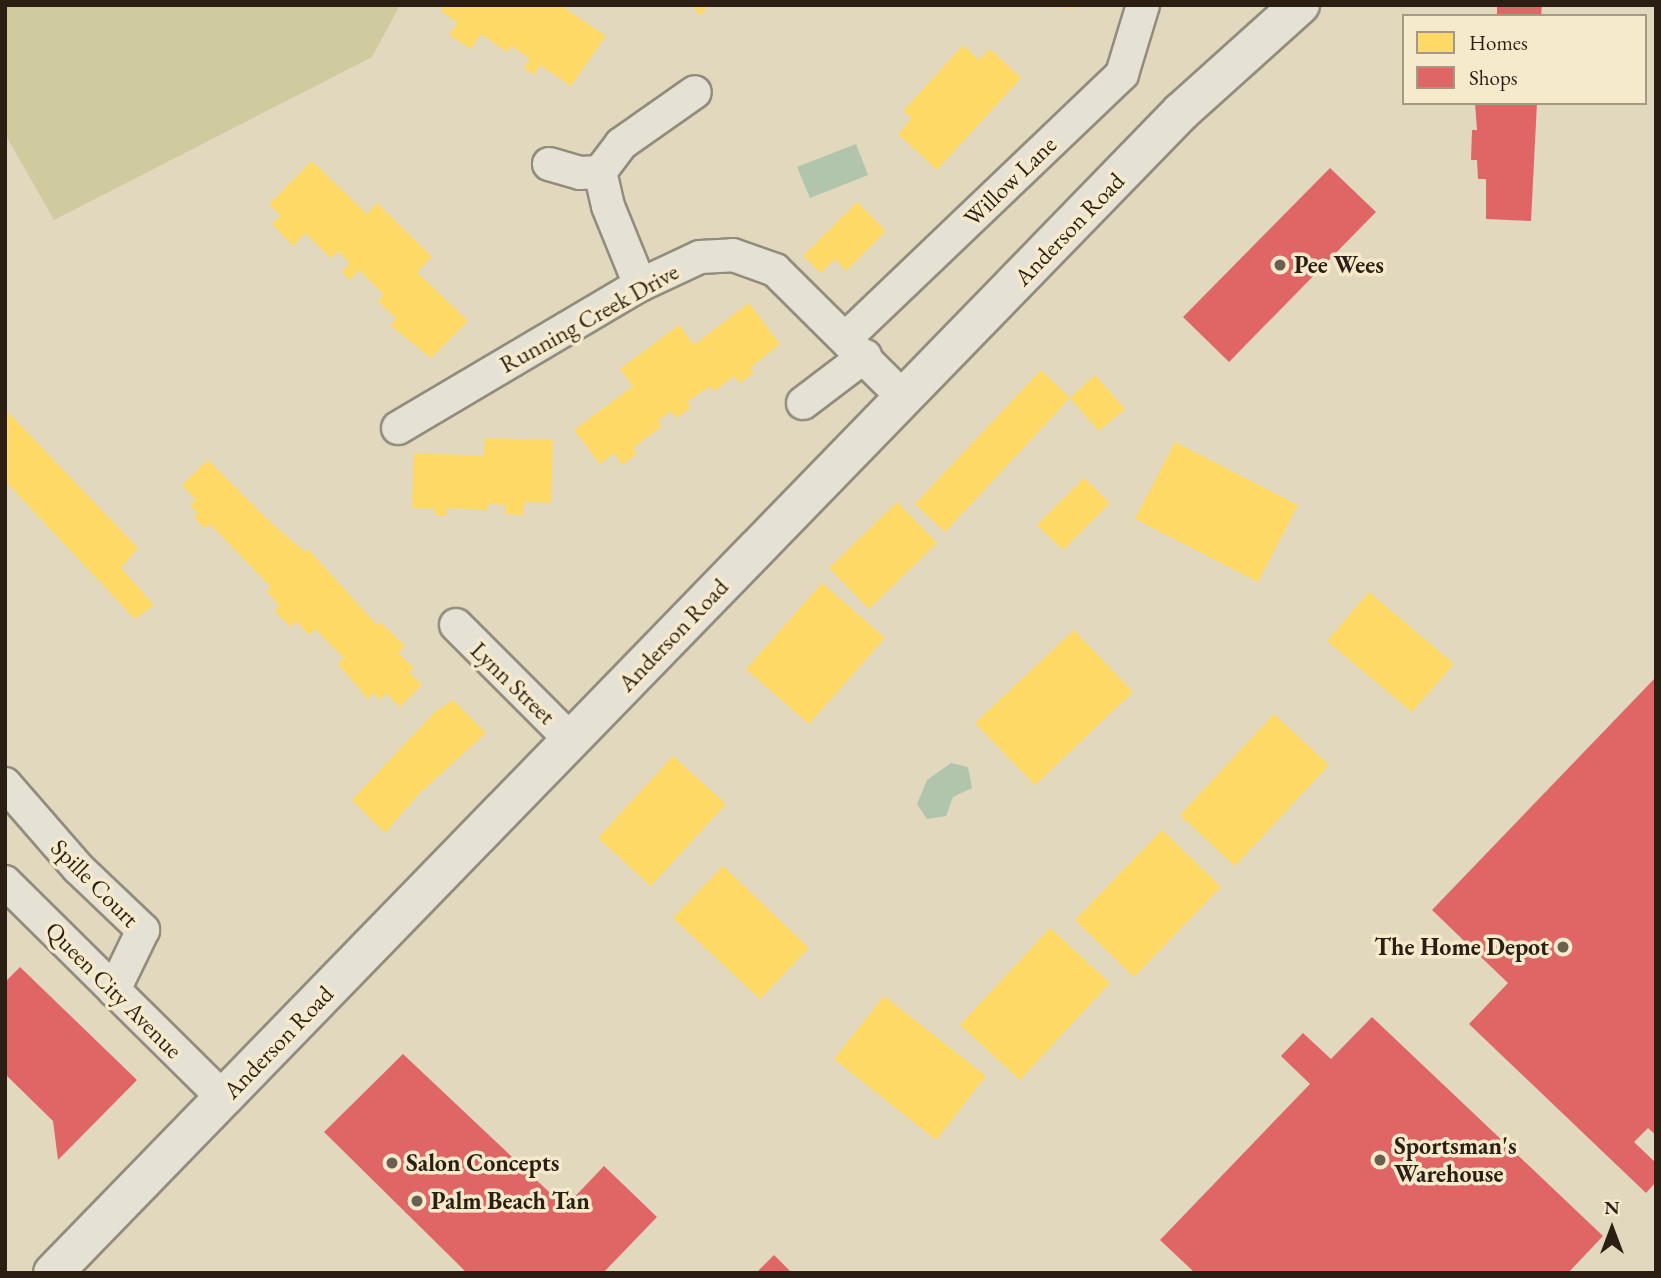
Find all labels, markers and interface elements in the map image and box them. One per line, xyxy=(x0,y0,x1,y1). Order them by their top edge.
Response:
legend xyxy=(1402,14,1647,105)
text: Homes xyxy=(1469,29,1528,56)
text: Shops xyxy=(1469,64,1518,91)
street label: Willow Lane xyxy=(958,130,1062,232)
street label: Anderson Road xyxy=(1008,166,1130,292)
place label: Pee Wees xyxy=(1294,251,1384,279)
street label: Running Creek Drive xyxy=(495,257,683,379)
marker: Pee Wees xyxy=(1272,257,1288,273)
street label: Anderson Road xyxy=(612,572,734,698)
street label: Lynn Street xyxy=(465,636,561,730)
street label: Spille Court xyxy=(45,833,145,933)
street label: Queen City Avenue xyxy=(40,916,188,1064)
place label: The Home Depot xyxy=(1374,933,1549,961)
marker: The Home Depot xyxy=(1555,939,1571,955)
street label: Anderson Road xyxy=(217,979,339,1105)
place label: Sportsman's Warehouse xyxy=(1394,1132,1517,1188)
place label: Salon Concepts xyxy=(406,1149,559,1177)
marker: Sportsman's Warehouse xyxy=(1372,1152,1388,1168)
marker: Salon Concepts xyxy=(384,1155,400,1171)
place label: Palm Beach Tan xyxy=(431,1187,590,1215)
marker: Palm Beach Tan xyxy=(409,1193,425,1209)
north arrow xyxy=(1577,1194,1647,1264)
text: N xyxy=(1604,1195,1620,1220)

